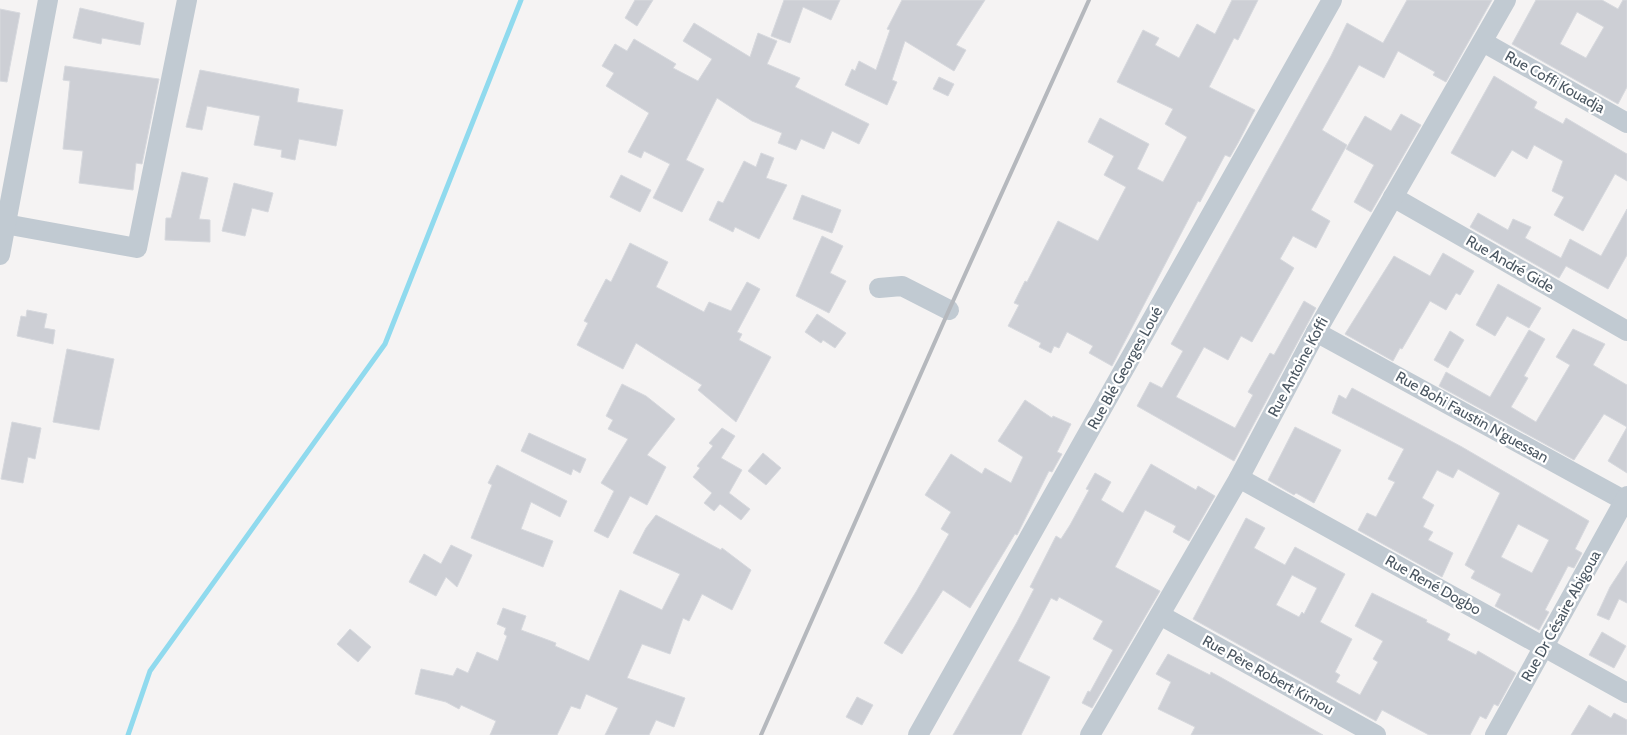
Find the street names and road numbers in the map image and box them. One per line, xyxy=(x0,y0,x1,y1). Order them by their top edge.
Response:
street label: Rue Coffi Kouadja xyxy=(1502,47,1609,117)
street label: Rue André Gide xyxy=(1463,232,1557,297)
street label: Rue Blé Georges Loué xyxy=(1084,303,1166,433)
street label: Rue Antoine Koffi xyxy=(1264,314,1332,420)
street label: Rue Bohi Faustin N'guessan xyxy=(1392,367,1552,467)
street label: Rue Dr Césaire Abigoua xyxy=(1517,547,1605,685)
street label: Rue René Dogbo xyxy=(1382,551,1484,619)
street label: Rue Père Robert Kimou xyxy=(1199,632,1337,718)

